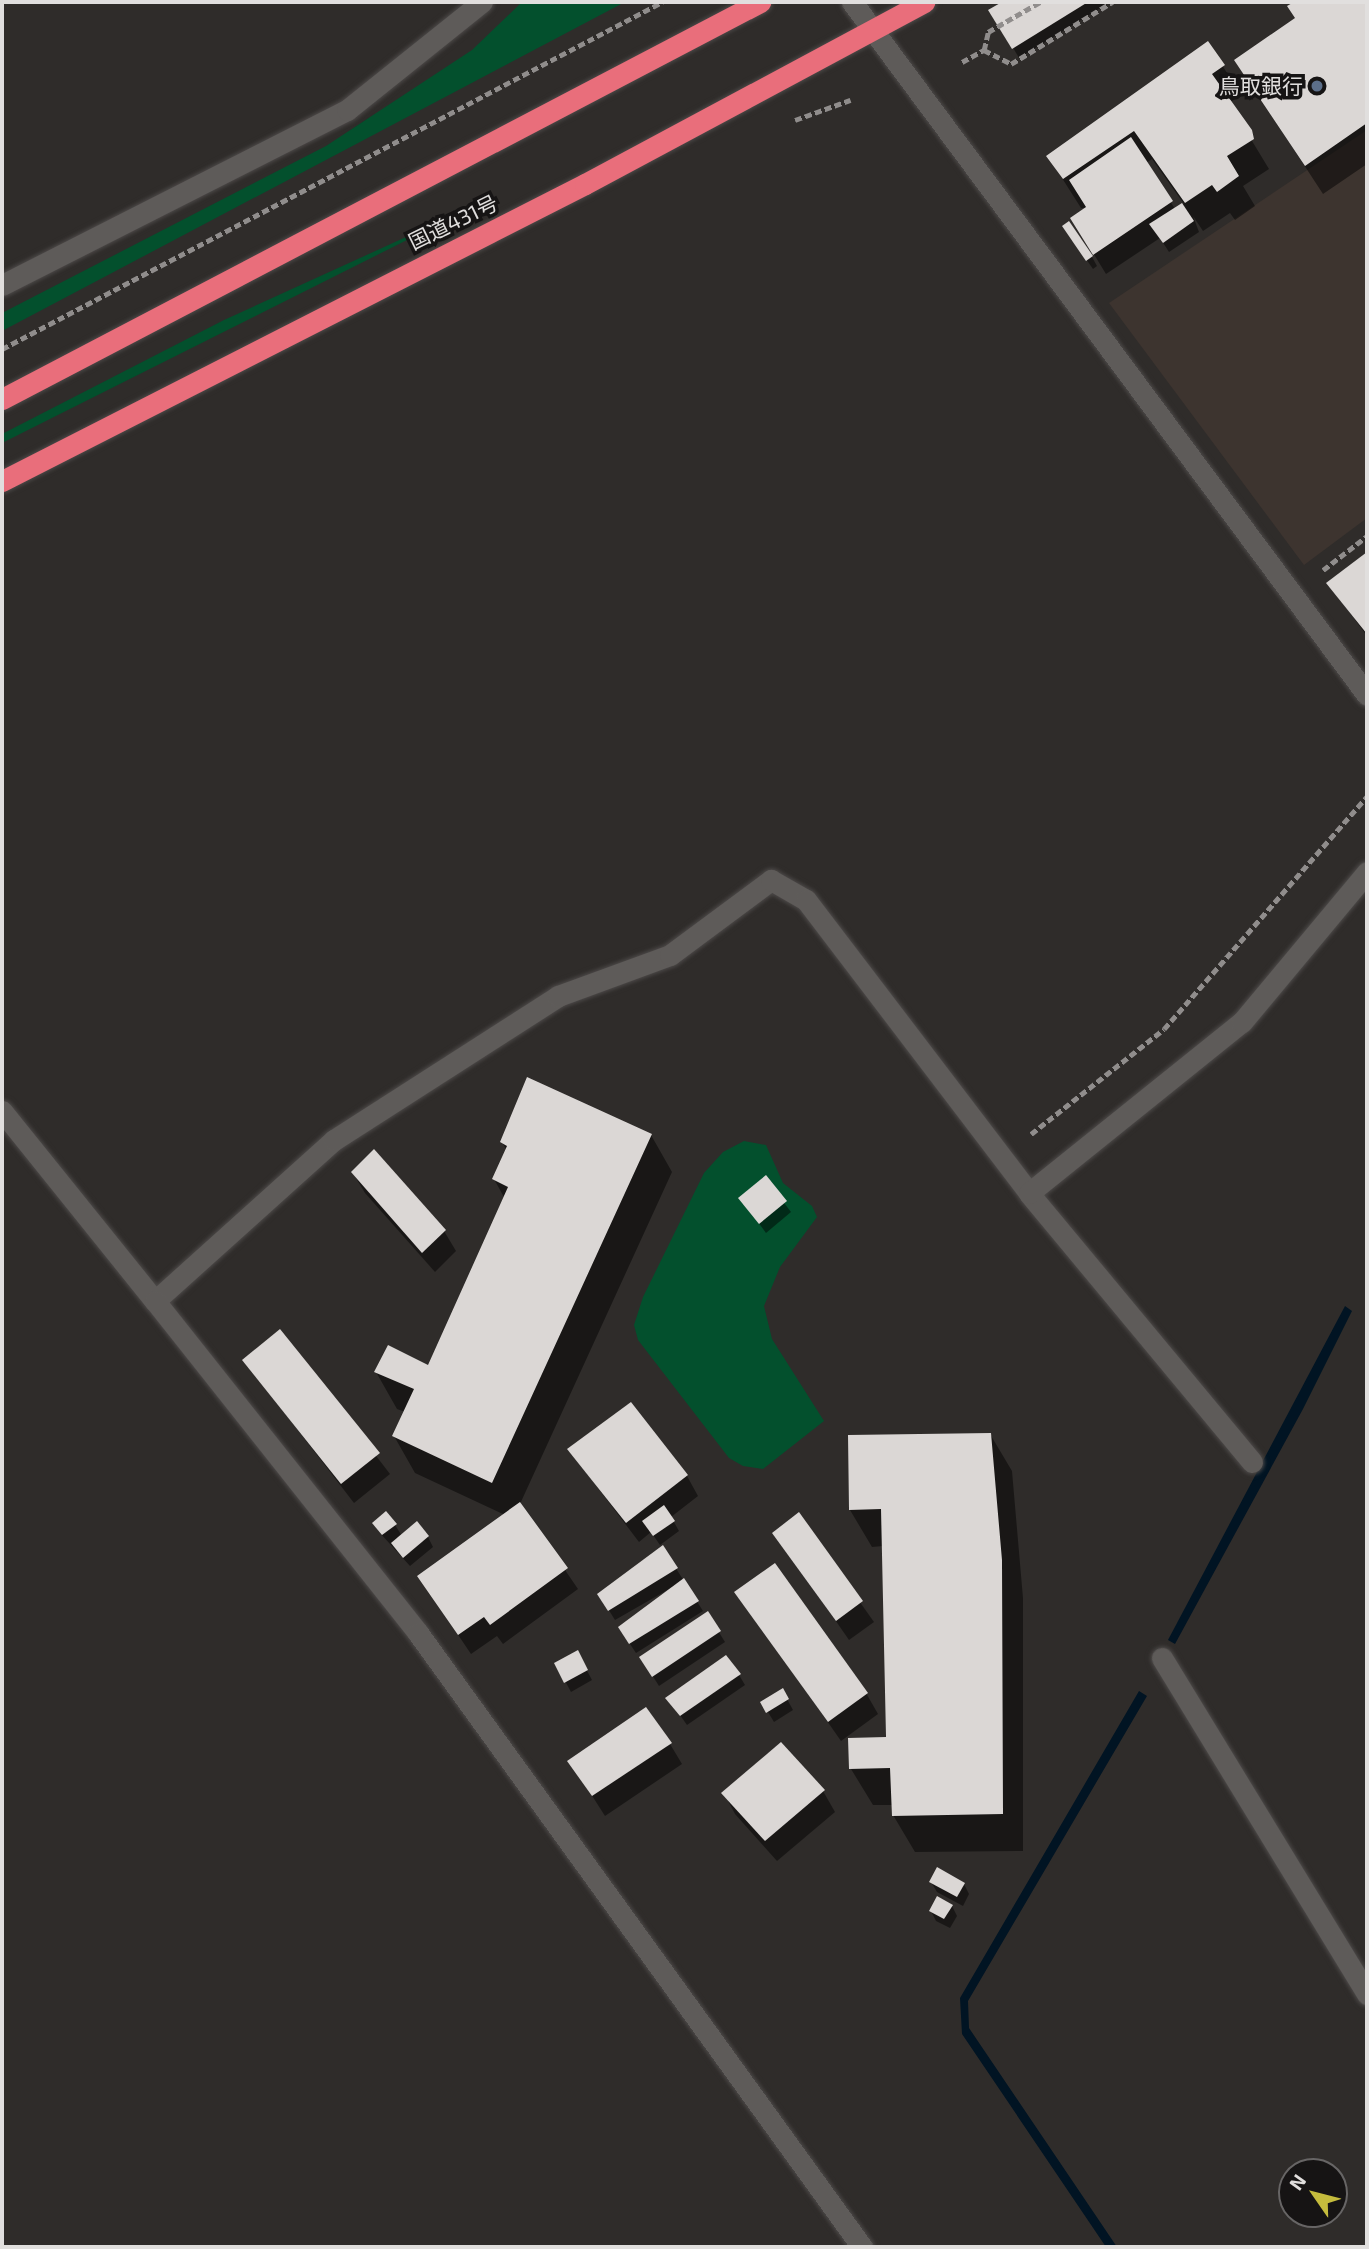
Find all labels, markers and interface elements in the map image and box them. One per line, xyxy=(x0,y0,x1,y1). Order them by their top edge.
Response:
place label: 鳥取銀行 xyxy=(1219,73,1303,99)
marker: 鳥取銀行 xyxy=(1309,78,1325,94)
street label: 国道431号 xyxy=(404,190,502,254)
north arrow xyxy=(1278,2158,1348,2228)
text: N xyxy=(1284,2170,1310,2194)

